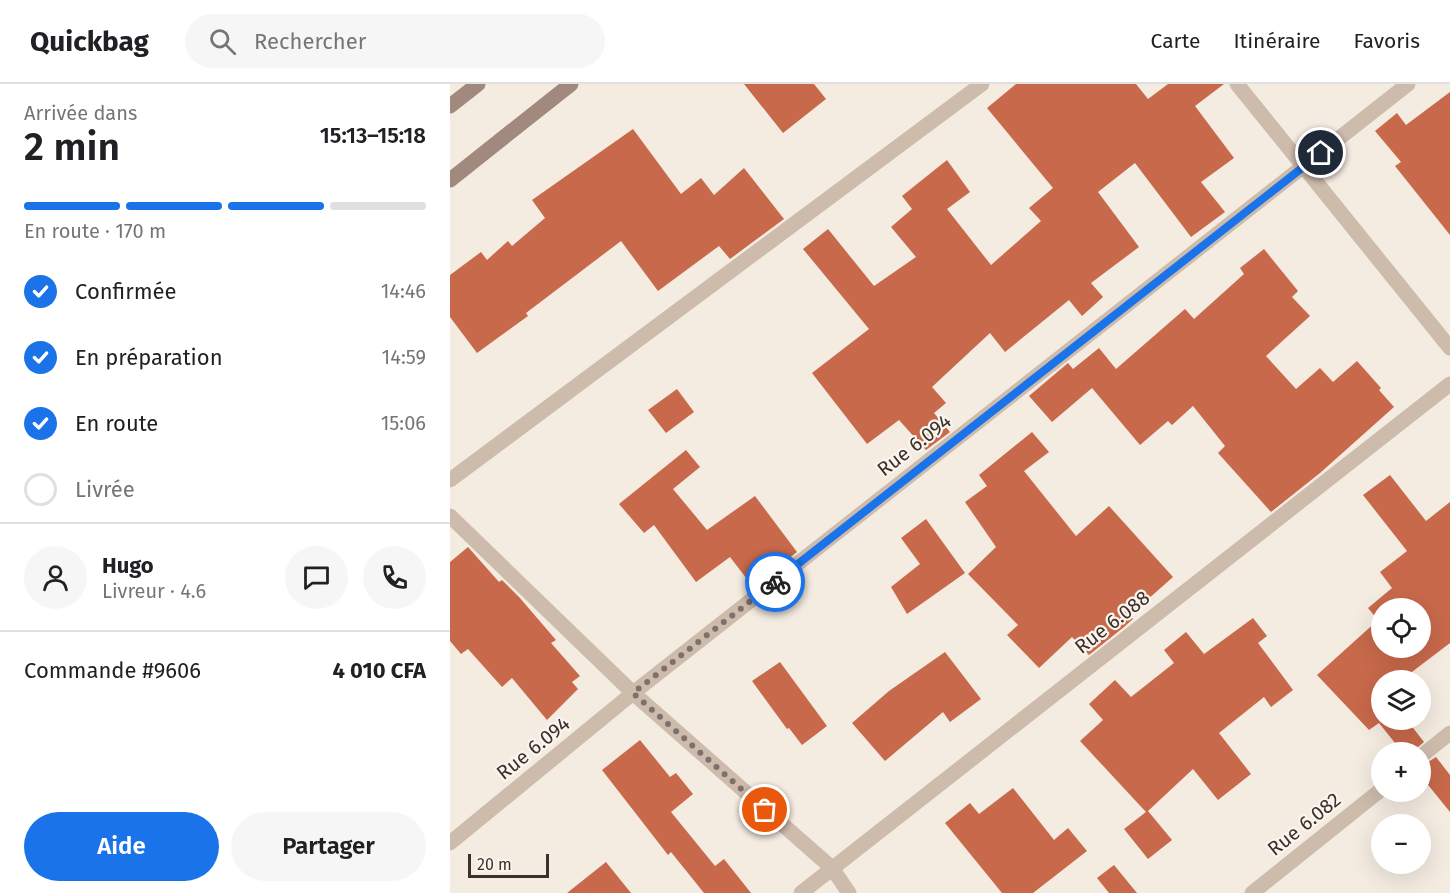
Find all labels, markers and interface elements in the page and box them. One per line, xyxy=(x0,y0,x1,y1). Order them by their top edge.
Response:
search box xyxy=(185,14,605,68)
text: Quickbag xyxy=(30,25,149,58)
icon: search xyxy=(206,25,239,58)
text: Rechercher xyxy=(254,28,366,55)
text: Carte xyxy=(1151,28,1200,54)
text: Itinéraire xyxy=(1233,28,1320,54)
text: Favoris xyxy=(1353,28,1420,54)
text: Arrivée dans xyxy=(24,101,137,125)
text: 15:13–15:18 xyxy=(320,122,426,149)
text: 2 min xyxy=(24,124,120,170)
pin xyxy=(1295,127,1346,178)
icon: home xyxy=(1304,136,1337,169)
text: En route · 170 m xyxy=(24,219,166,243)
icon: check xyxy=(24,275,57,308)
text: Confirmée xyxy=(75,278,177,305)
text: 14:46 xyxy=(381,279,426,303)
icon: check xyxy=(24,341,57,374)
text: En préparation xyxy=(75,344,223,371)
text: 14:59 xyxy=(382,345,426,369)
icon: check xyxy=(24,407,57,440)
street label: Rue 6.094 xyxy=(872,409,956,481)
text: En route xyxy=(75,410,158,437)
text: 15:06 xyxy=(381,411,426,435)
text: Livrée xyxy=(75,476,135,503)
button: person xyxy=(24,546,87,609)
button: chat xyxy=(285,546,348,609)
button: phone xyxy=(363,546,426,609)
text: Hugo xyxy=(102,552,154,579)
courier xyxy=(745,552,805,612)
icon: bike xyxy=(759,566,792,599)
text: Livreur · 4.6 xyxy=(102,579,206,603)
street label: Rue 6.088 xyxy=(1070,585,1154,659)
map controls xyxy=(1371,598,1431,874)
button: locate xyxy=(1371,598,1431,658)
text: Commande #9606 xyxy=(24,657,201,684)
text: 4 010 CFA xyxy=(332,657,426,684)
button: layers xyxy=(1371,670,1431,730)
street label: Rue 6.094 xyxy=(492,711,575,785)
button: + xyxy=(1371,742,1431,802)
pin xyxy=(739,784,790,835)
street label: Rue 6.082 xyxy=(1263,787,1345,861)
icon: bag xyxy=(748,793,781,826)
button: Aide xyxy=(24,812,219,881)
button: Partager xyxy=(231,812,426,881)
button: − xyxy=(1371,814,1431,874)
scale bar xyxy=(468,851,549,878)
text: 20 m xyxy=(477,855,512,874)

